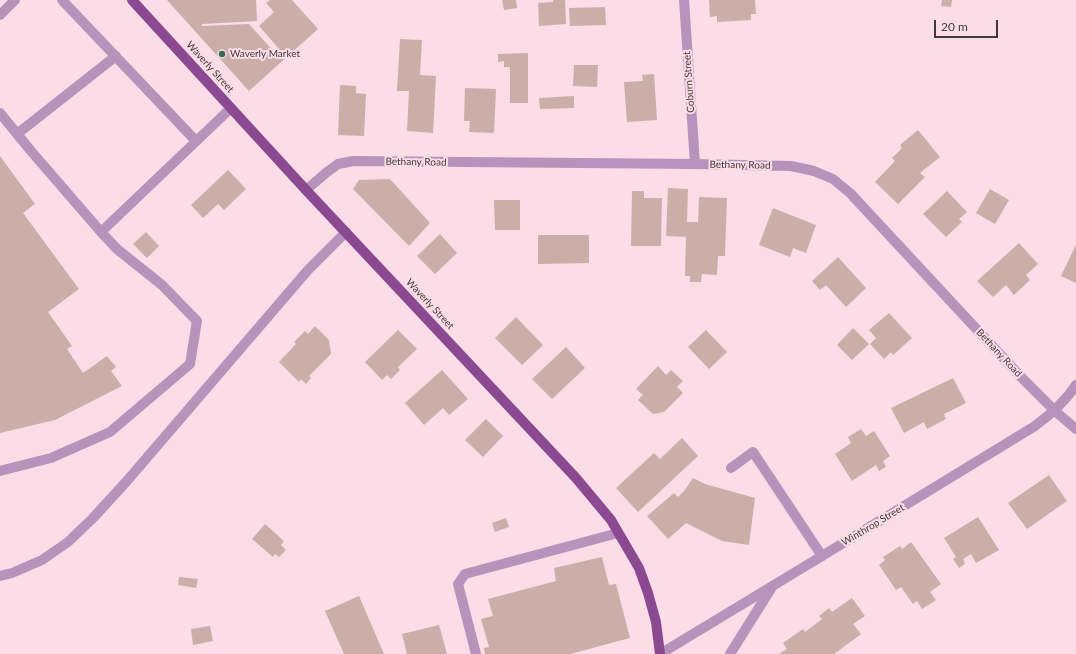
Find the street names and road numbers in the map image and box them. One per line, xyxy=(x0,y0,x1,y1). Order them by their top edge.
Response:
street label: Waverly Street xyxy=(184,39,236,95)
street label: Coburn Street xyxy=(681,51,697,113)
street label: Bethany Road xyxy=(385,155,447,169)
street label: Bethany Road xyxy=(709,158,771,172)
street label: Waverly Street xyxy=(403,276,457,332)
street label: Bethany Road xyxy=(974,327,1024,379)
street label: Winthrop Street xyxy=(839,502,907,548)

